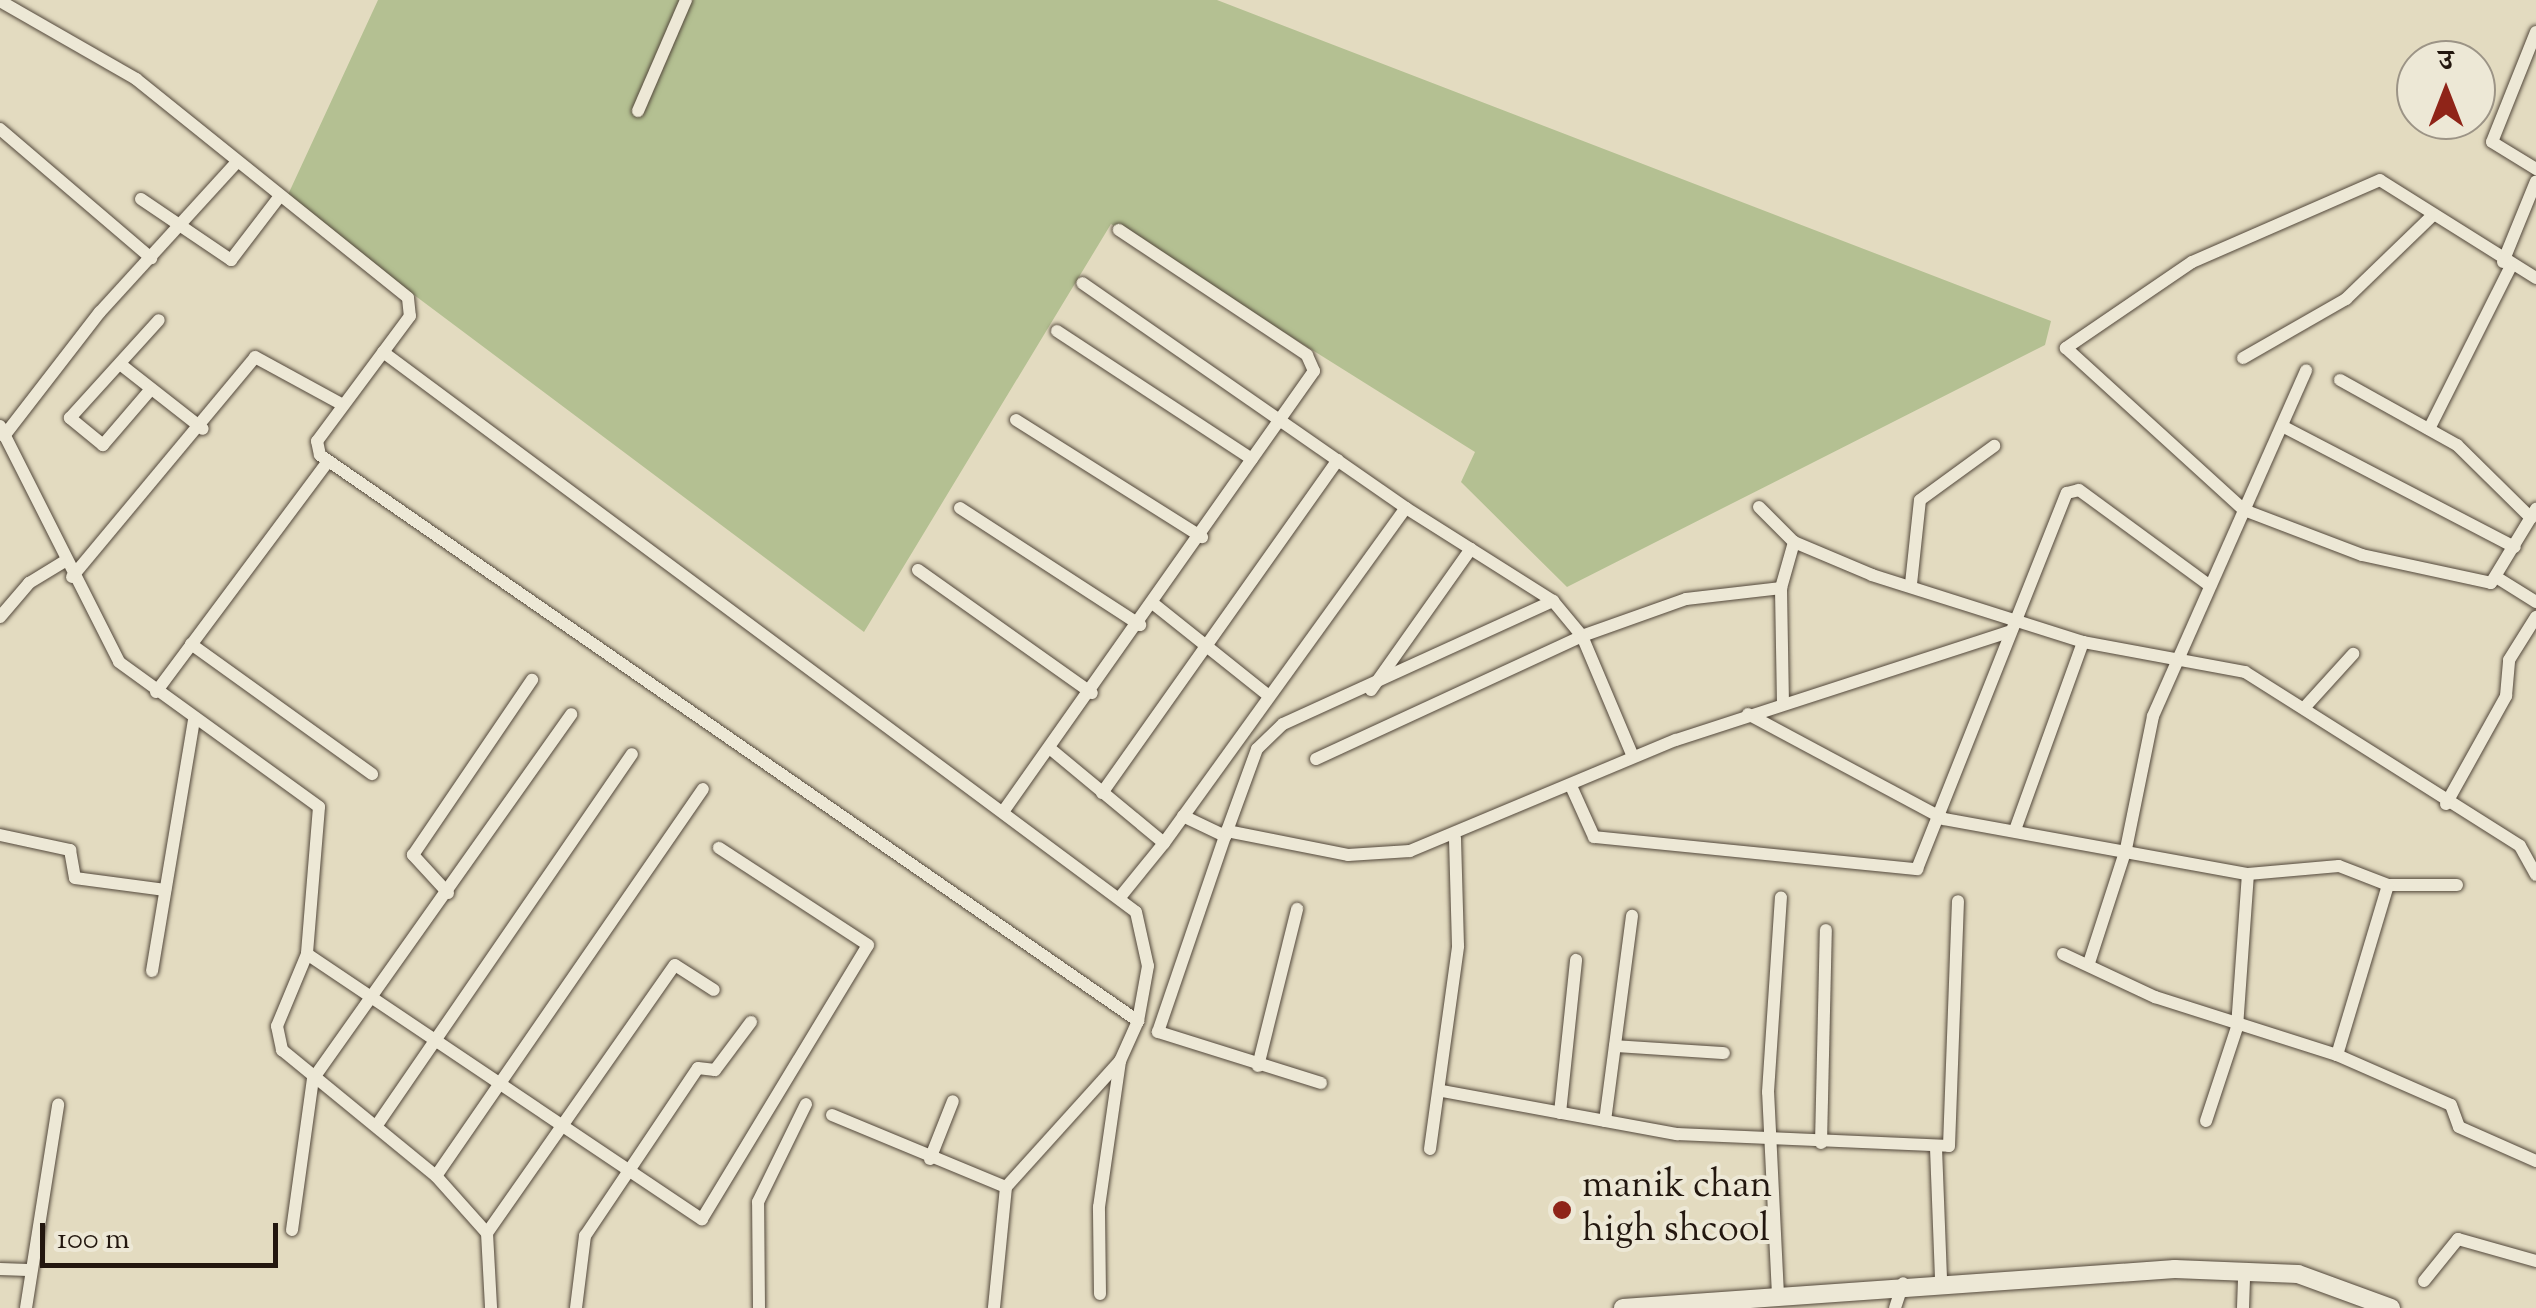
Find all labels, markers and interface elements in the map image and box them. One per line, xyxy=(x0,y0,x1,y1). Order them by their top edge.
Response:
north arrow xyxy=(2396,40,2496,140)
text: उ xyxy=(2439,42,2453,82)
place label: manik chan high shcool xyxy=(1582,1165,1772,1254)
marker: manik chan high shcool xyxy=(1551,1199,1573,1221)
scale bar xyxy=(45,1203,282,1265)
text: 100 m xyxy=(57,1219,130,1262)

